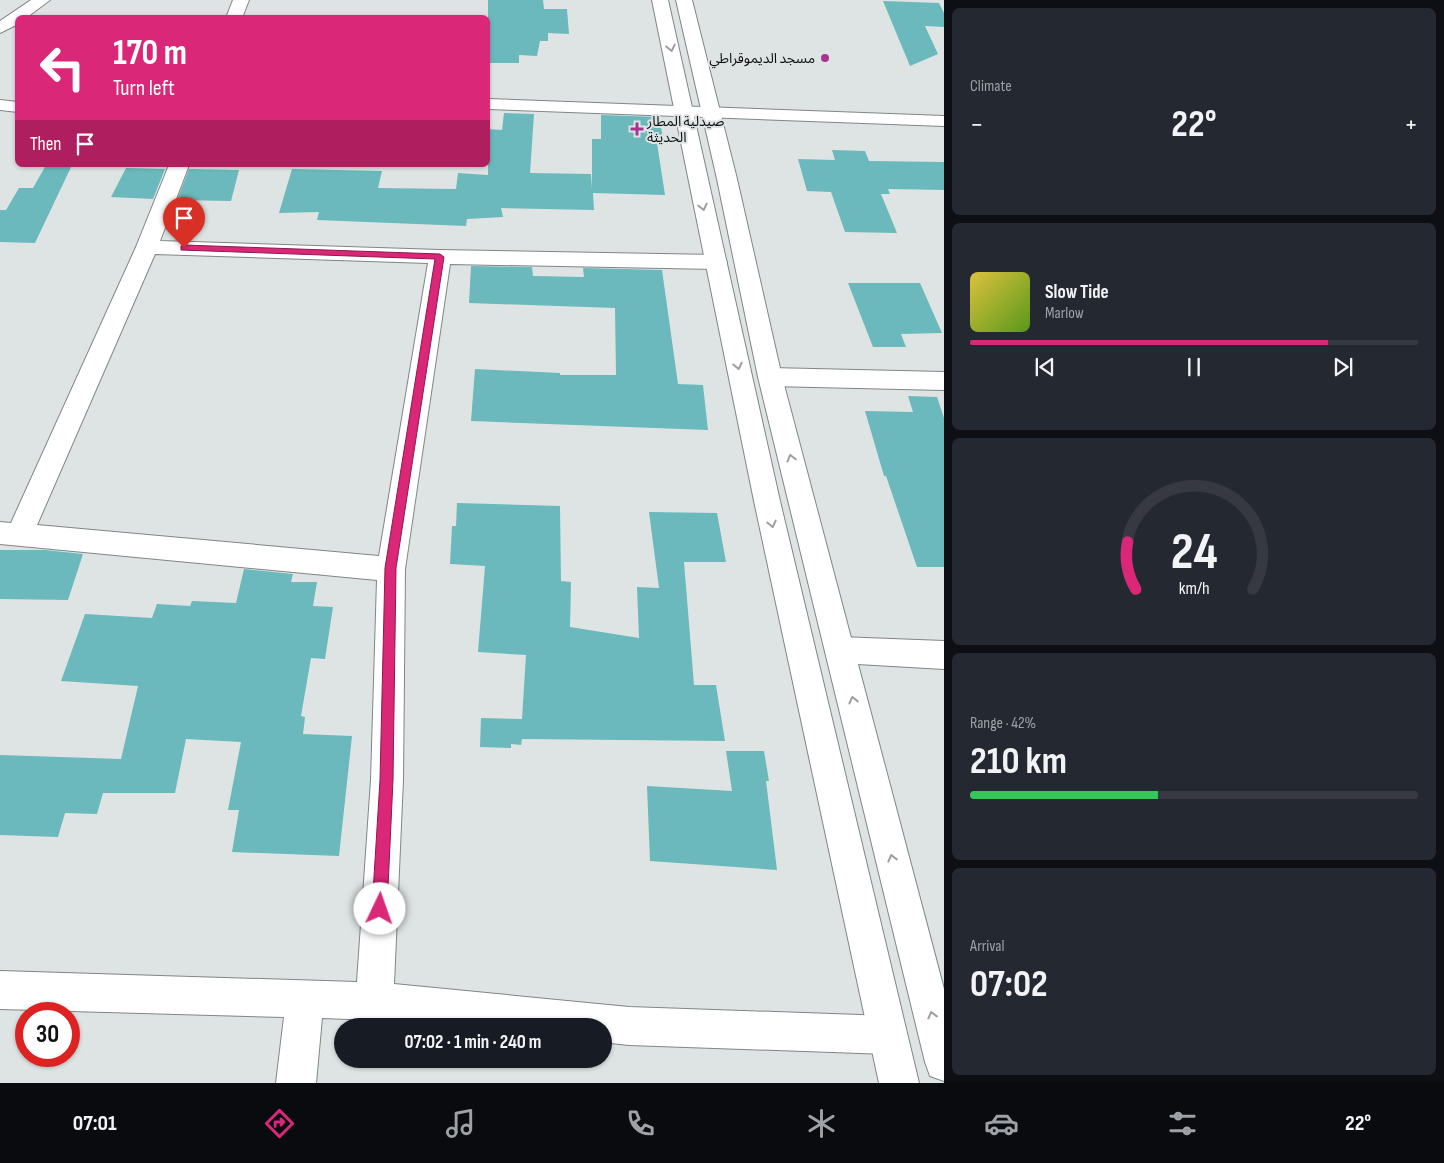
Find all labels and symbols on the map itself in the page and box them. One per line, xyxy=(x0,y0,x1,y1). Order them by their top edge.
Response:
one-way arrow xyxy=(665,43,676,52)
place label: مسجد الديموقراطي xyxy=(709,50,815,69)
marker: مسجد الديموقراطي xyxy=(819,52,831,64)
place label: صيدلية المطار الحديثة xyxy=(646,113,725,146)
marker: صيدلية المطار الحديثة xyxy=(631,123,643,135)
pin xyxy=(163,197,205,248)
one-way arrow xyxy=(697,202,708,211)
one-way arrow xyxy=(732,361,743,370)
one-way arrow xyxy=(786,453,797,462)
one-way arrow xyxy=(767,520,777,529)
one-way arrow xyxy=(848,696,859,704)
one-way arrow xyxy=(888,854,898,862)
position arrow xyxy=(353,882,405,934)
speed limit sign: 30 xyxy=(15,1002,80,1067)
one-way arrow xyxy=(927,1011,938,1020)

